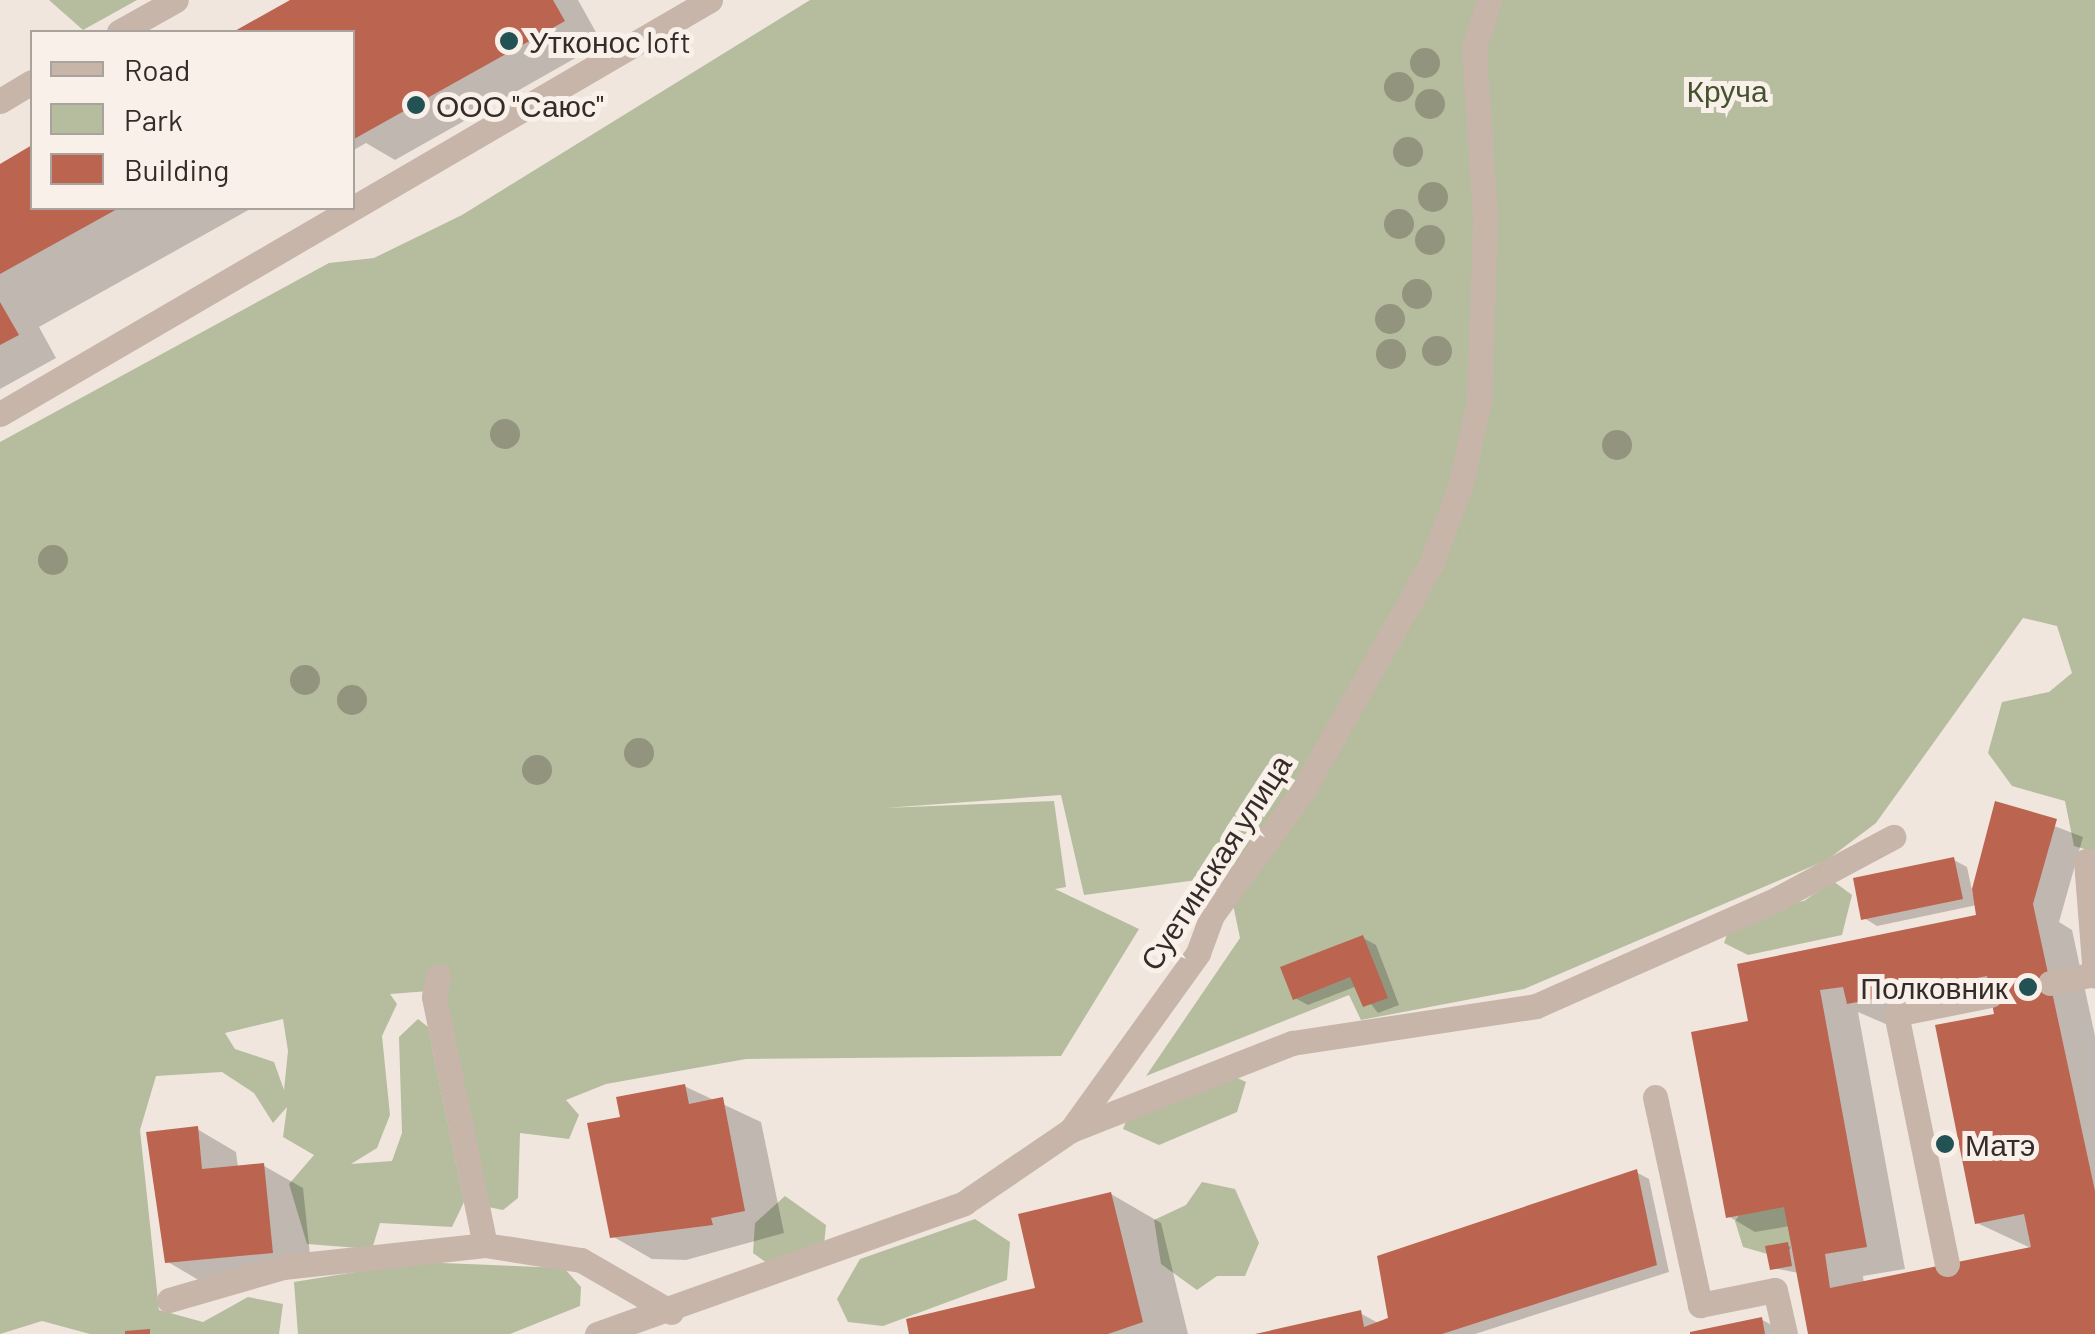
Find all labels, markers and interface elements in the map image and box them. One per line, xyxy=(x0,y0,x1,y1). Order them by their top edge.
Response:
place label: Утконос loft xyxy=(529,23,691,59)
legend xyxy=(30,30,355,210)
marker: Утконос loft xyxy=(498,30,520,52)
text: Road xyxy=(124,51,190,87)
park label: Круча xyxy=(1686,72,1768,108)
place label: ООО "Саюс" xyxy=(436,87,604,123)
marker: ООО "Саюс" xyxy=(405,94,427,116)
text: Park xyxy=(124,101,183,137)
text: Building xyxy=(124,151,229,187)
street label: Суетинская улица xyxy=(1132,748,1298,976)
place label: Полковник xyxy=(1860,969,2008,1005)
marker: Полковник xyxy=(2017,976,2039,998)
place label: Матэ xyxy=(1965,1126,2035,1162)
marker: Матэ xyxy=(1934,1133,1956,1155)

